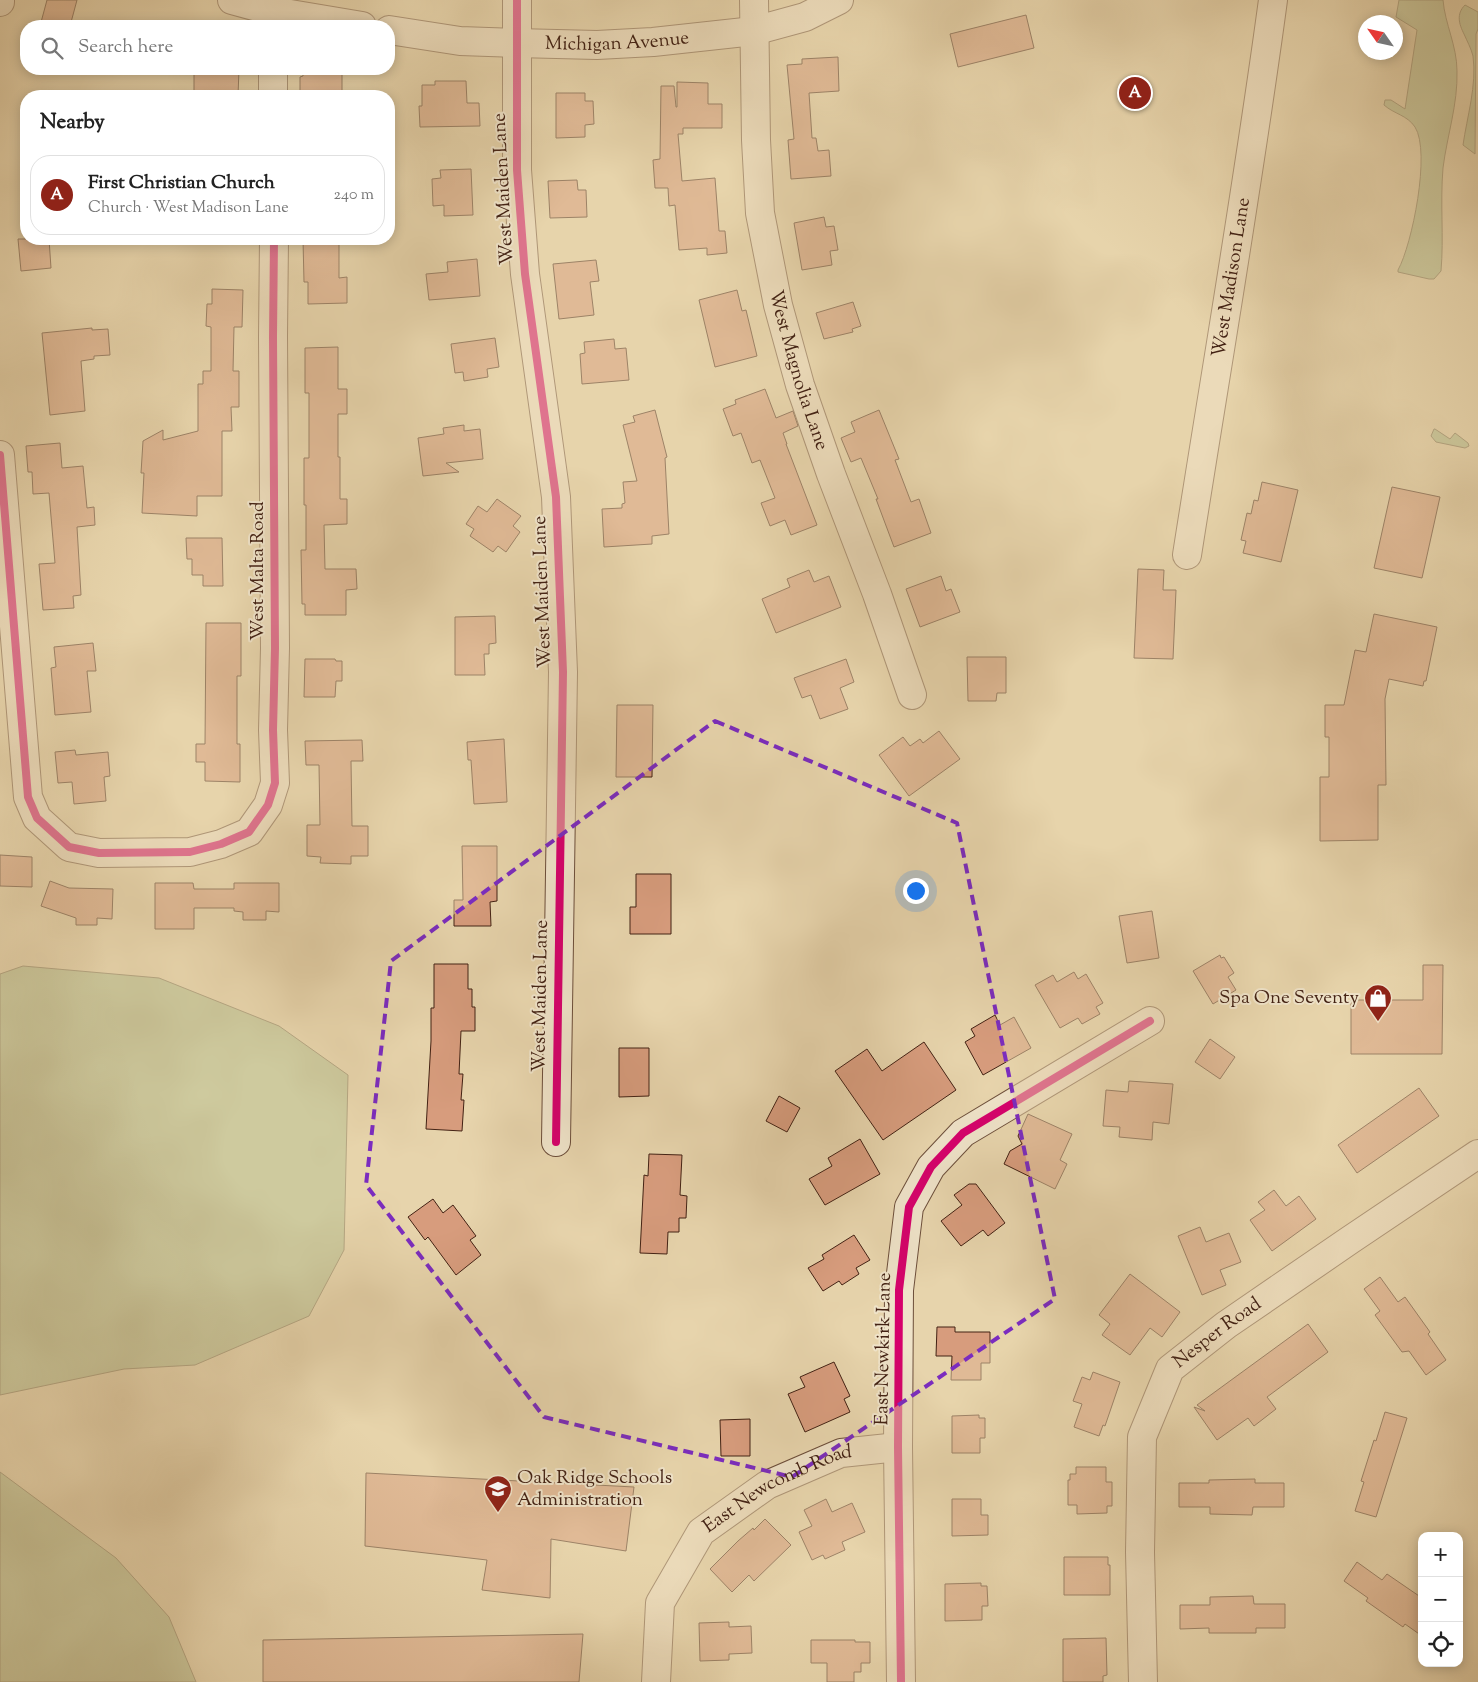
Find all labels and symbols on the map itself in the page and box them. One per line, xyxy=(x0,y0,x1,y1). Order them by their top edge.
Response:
north arrow xyxy=(1358,15,1403,60)
street label: Michigan Avenue xyxy=(544,25,691,59)
pin: A xyxy=(1119,74,1151,112)
street label: West Maiden Lane xyxy=(487,112,521,266)
street label: West Madison Lane xyxy=(1205,196,1257,359)
street label: West Magnolia Lane xyxy=(762,288,835,454)
street label: West Malta Road xyxy=(245,501,272,641)
street label: West Maiden Lane xyxy=(527,515,559,669)
your location xyxy=(903,878,929,904)
street label: West Maiden Lane xyxy=(526,919,556,1072)
shop icon: Spa One Seventy xyxy=(1363,983,1393,1022)
place label: Spa One Seventy xyxy=(1219,985,1360,1012)
street label: East Newkirk Lane xyxy=(869,1272,899,1426)
street label: Nesper Road xyxy=(1167,1291,1267,1375)
street label: East Newcomb Road xyxy=(698,1438,853,1540)
place label: Oak Ridge Schools Administration xyxy=(517,1465,672,1514)
school or university icon: Oak Ridge Schools Administration xyxy=(483,1474,513,1513)

